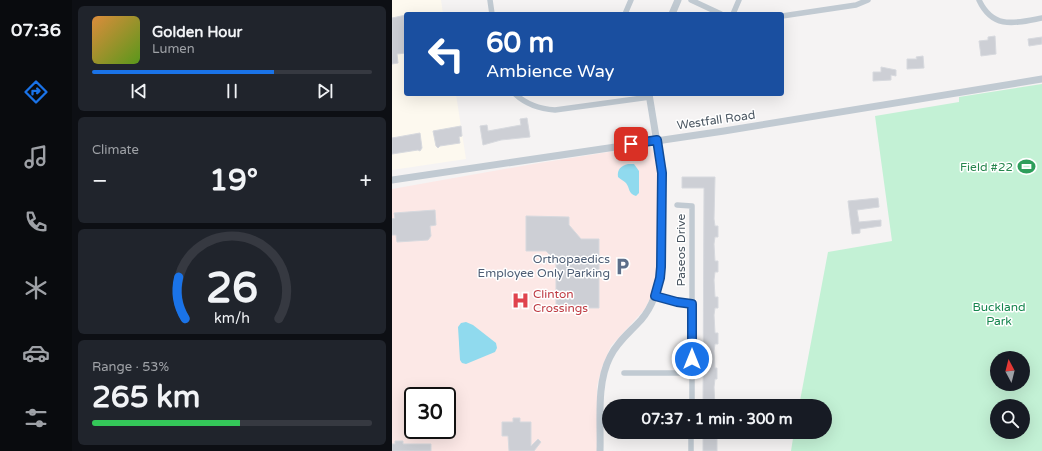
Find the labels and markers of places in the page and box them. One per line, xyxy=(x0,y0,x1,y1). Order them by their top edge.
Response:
pin xyxy=(614,127,648,161)
sports icon: Field #22 xyxy=(1016,157,1036,177)
place label: Field #22 xyxy=(960,160,1013,174)
place label: Orthopaedics Employee Only Parking xyxy=(478,252,610,280)
parking icon: Orthopaedics Employee Only Parking xyxy=(613,256,633,276)
place label: Clinton Crossings xyxy=(533,287,588,315)
hospital icon: Clinton Crossings xyxy=(510,291,530,311)

